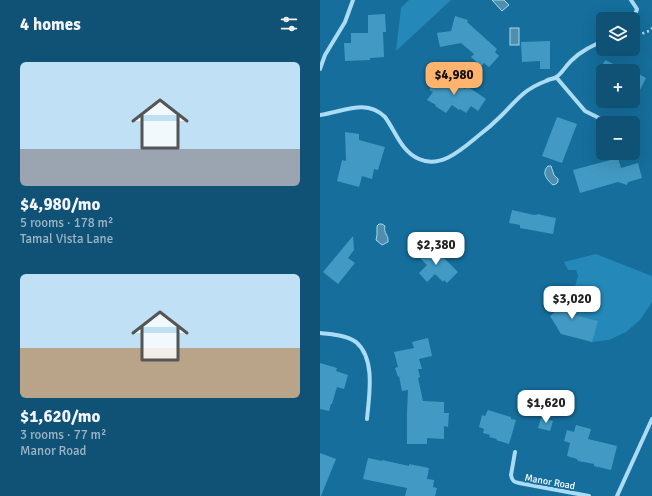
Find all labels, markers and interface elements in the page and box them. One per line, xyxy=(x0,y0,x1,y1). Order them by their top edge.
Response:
map controls xyxy=(596,12,640,160)
button: layers xyxy=(596,12,640,56)
icon: filters xyxy=(278,13,300,35)
text: 4 homes xyxy=(20,14,81,35)
pin: $4,980 xyxy=(421,62,487,96)
button: + xyxy=(596,64,640,108)
text: $4,980 xyxy=(435,67,473,83)
icon: home xyxy=(124,88,196,160)
button: − xyxy=(596,116,640,160)
text: $4,980/mo xyxy=(20,194,100,215)
text: 5 rooms · 178 m² xyxy=(20,215,113,231)
text: Tamal Vista Lane xyxy=(20,231,113,247)
pin: $2,380 xyxy=(403,232,469,266)
text: $2,380 xyxy=(417,237,455,253)
pin: $3,020 xyxy=(539,286,605,320)
text: $3,020 xyxy=(553,291,591,307)
icon: home xyxy=(124,300,196,372)
pin: $1,620 xyxy=(513,390,579,424)
text: $1,620 xyxy=(527,395,565,411)
text: $1,620/mo xyxy=(20,406,100,427)
text: 3 rooms · 77 m² xyxy=(20,427,106,443)
text: Manor Road xyxy=(20,443,86,459)
street label: Manor Road xyxy=(524,472,576,492)

